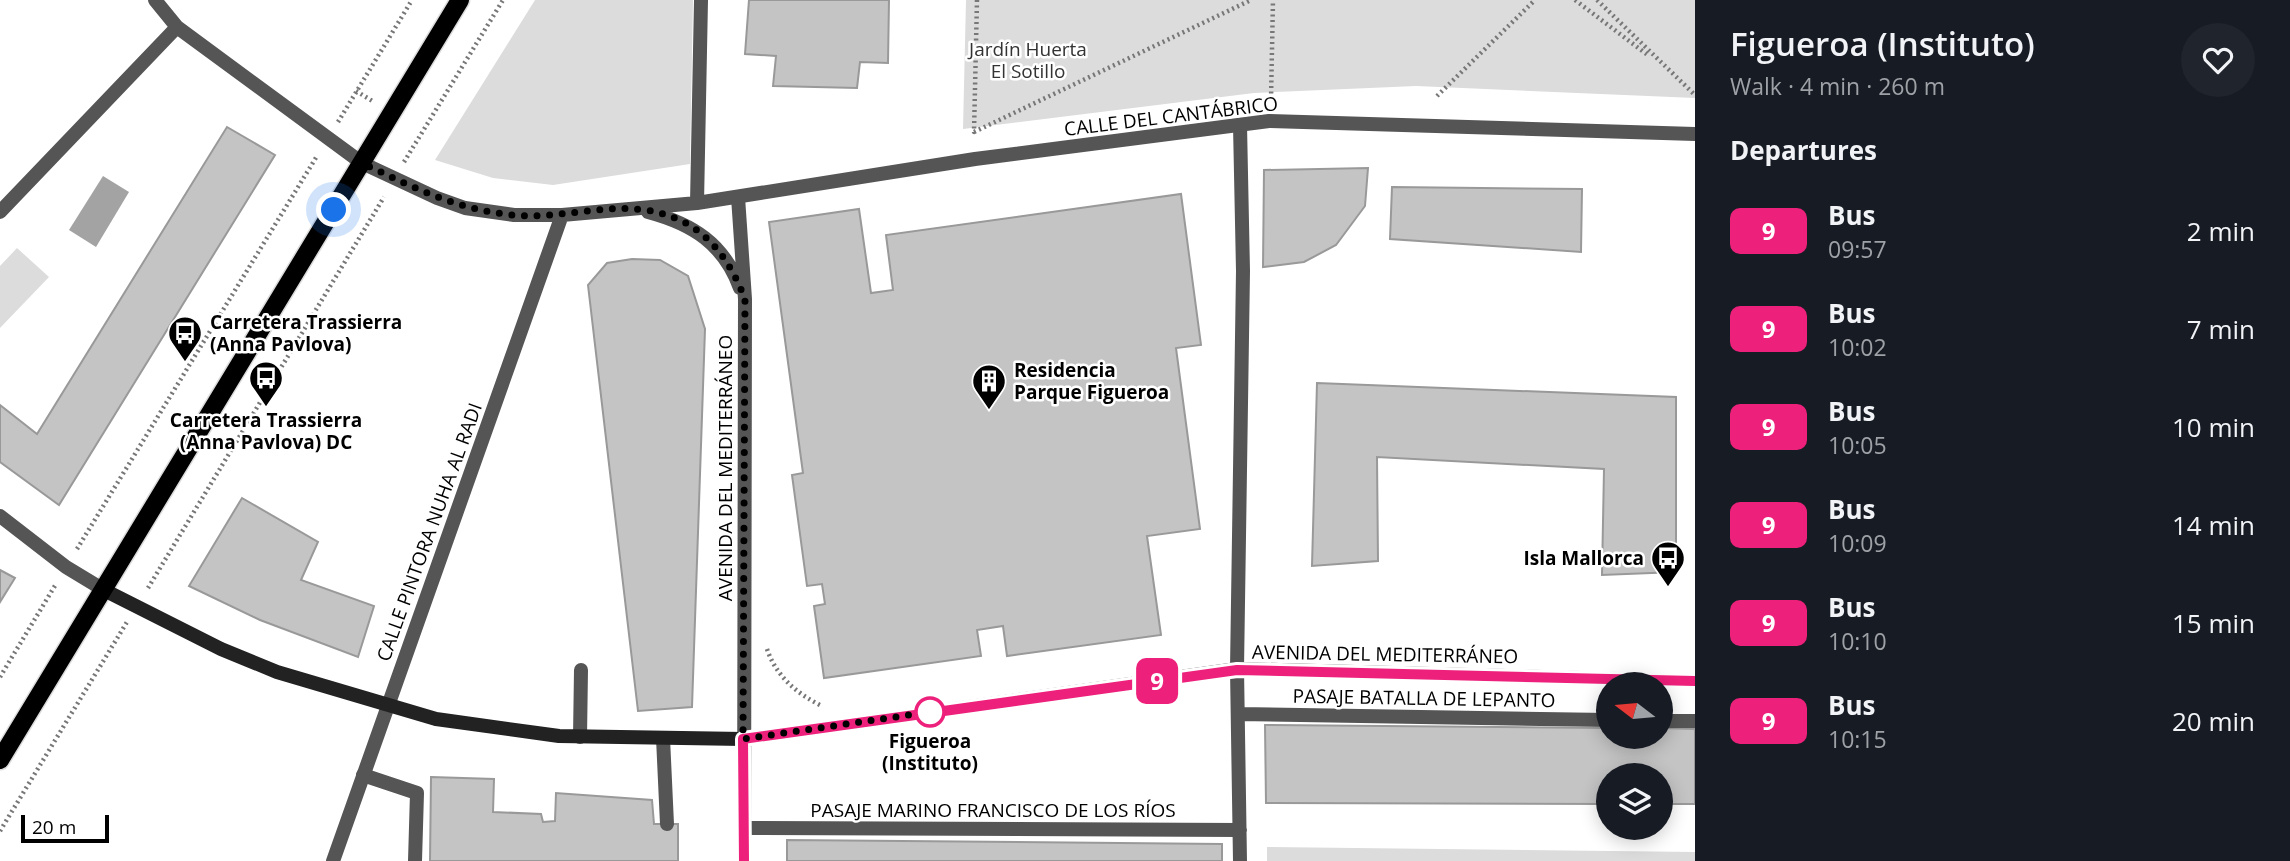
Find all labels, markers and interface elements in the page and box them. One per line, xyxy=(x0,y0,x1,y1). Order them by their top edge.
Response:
text: Figueroa (Instituto) xyxy=(1730,21,2035,66)
button: heart xyxy=(2181,23,2255,97)
park label: Jardín Huerta El Sotillo xyxy=(967,36,1087,84)
text: Walk · 4 min · 260 m xyxy=(1730,70,1945,102)
street label: CALLE DEL CANTÁBRICO xyxy=(1063,90,1279,142)
text: Departures xyxy=(1730,132,1877,168)
your location xyxy=(316,192,351,227)
text: Bus xyxy=(1828,197,1875,233)
text: 2 min xyxy=(2187,213,2255,249)
text: 9 xyxy=(1762,214,1775,247)
text: 09:57 xyxy=(1828,233,1887,265)
text: Bus xyxy=(1828,295,1875,331)
place label: Carretera Trassierra (Anna Pavlova) xyxy=(210,309,402,357)
text: 7 min xyxy=(2187,311,2255,347)
text: 9 xyxy=(1762,312,1775,345)
bus stop icon: Carretera Trassierra (Anna Pavlova) xyxy=(166,314,204,363)
text: 10:02 xyxy=(1828,331,1887,363)
street label: AVENIDA DEL MEDITERRÁNEO xyxy=(712,335,738,601)
place label: Residencia Parque Figueroa xyxy=(1014,357,1169,405)
bus stop icon: Carretera Trassierra (Anna Pavlova) DC xyxy=(247,359,285,408)
building icon: Residencia Parque Figueroa xyxy=(970,362,1008,411)
text: Bus xyxy=(1828,393,1875,429)
street label: CALLE PINTORA NUHA AL RADI xyxy=(370,399,488,665)
place label: Carretera Trassierra (Anna Pavlova) DC xyxy=(170,407,362,455)
text: 10 min xyxy=(2172,409,2255,445)
text: 9 xyxy=(1762,410,1775,443)
text: 10:05 xyxy=(1828,429,1887,461)
text: Bus xyxy=(1828,491,1875,527)
text: 14 min xyxy=(2172,507,2255,543)
text: 9 xyxy=(1762,508,1775,541)
text: 10:09 xyxy=(1828,527,1887,559)
bus stop icon: Isla Mallorca xyxy=(1649,539,1687,588)
place label: Isla Mallorca xyxy=(1523,545,1644,571)
text: Bus xyxy=(1828,589,1875,625)
text: 15 min xyxy=(2172,605,2255,641)
text: 9 xyxy=(1762,606,1775,639)
text: 10:10 xyxy=(1828,625,1887,657)
street label: AVENIDA DEL MEDITERRÁNEO xyxy=(1252,639,1518,669)
line badge: 9 xyxy=(1134,658,1180,704)
text: 9 xyxy=(1150,664,1164,697)
north arrow xyxy=(1596,672,1673,749)
map controls xyxy=(1596,672,1673,840)
street label: PASAJE BATALLA DE LEPANTO xyxy=(1292,683,1556,713)
text: Bus xyxy=(1828,687,1875,723)
marker: Figueroa (Instituto) xyxy=(915,697,945,727)
text: 20 min xyxy=(2172,703,2255,739)
text: 9 xyxy=(1762,704,1775,737)
text: 10:15 xyxy=(1828,723,1887,755)
place label: Figueroa (Instituto) xyxy=(882,728,978,776)
button: layers xyxy=(1596,763,1673,840)
street label: PASAJE MARINO FRANCISCO DE LOS RÍOS xyxy=(810,797,1176,823)
scale bar xyxy=(21,812,108,844)
text: 20 m xyxy=(32,814,76,840)

